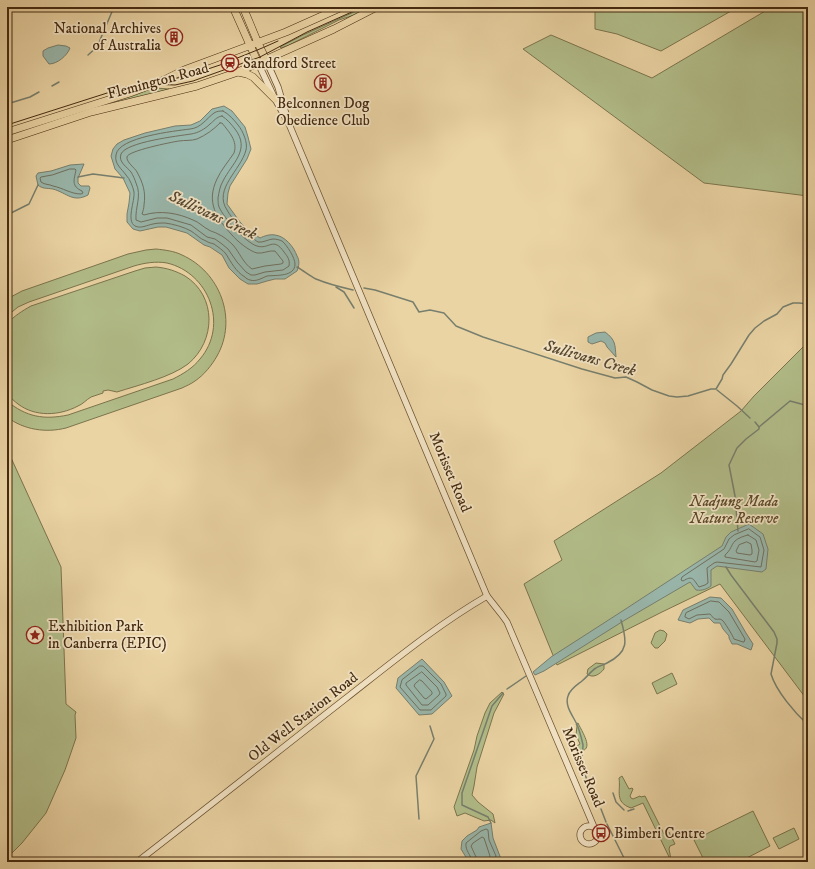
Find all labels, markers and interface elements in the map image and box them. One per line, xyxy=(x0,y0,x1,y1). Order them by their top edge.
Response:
place label: National Archives of Australia xyxy=(54,19,162,55)
building icon: National Archives of Australia xyxy=(164,27,184,47)
station icon: Sandford Street xyxy=(220,53,240,73)
place label: Sandford Street xyxy=(243,54,336,73)
street label: Flemington Road xyxy=(105,58,211,104)
building icon: Belconnen Dog Obedience Club xyxy=(313,73,333,93)
place label: Belconnen Dog Obedience Club xyxy=(276,94,370,130)
water label: Sullivans Creek xyxy=(165,186,260,244)
water label: Sullivans Creek xyxy=(541,335,639,381)
street label: Morisset Road xyxy=(425,429,476,516)
park label: Nadjung Mada Nature Reserve xyxy=(689,492,779,528)
place label: Exhibition Park in Canberra (EPIC) xyxy=(48,617,167,653)
place icon: Exhibition Park in Canberra (EPIC) xyxy=(25,625,45,645)
street label: Old Well Station Road xyxy=(244,668,362,766)
street label: Morisset Road xyxy=(558,724,609,811)
bus stop icon: Bimberi Centre xyxy=(591,823,611,843)
place label: Bimberi Centre xyxy=(614,824,705,843)

